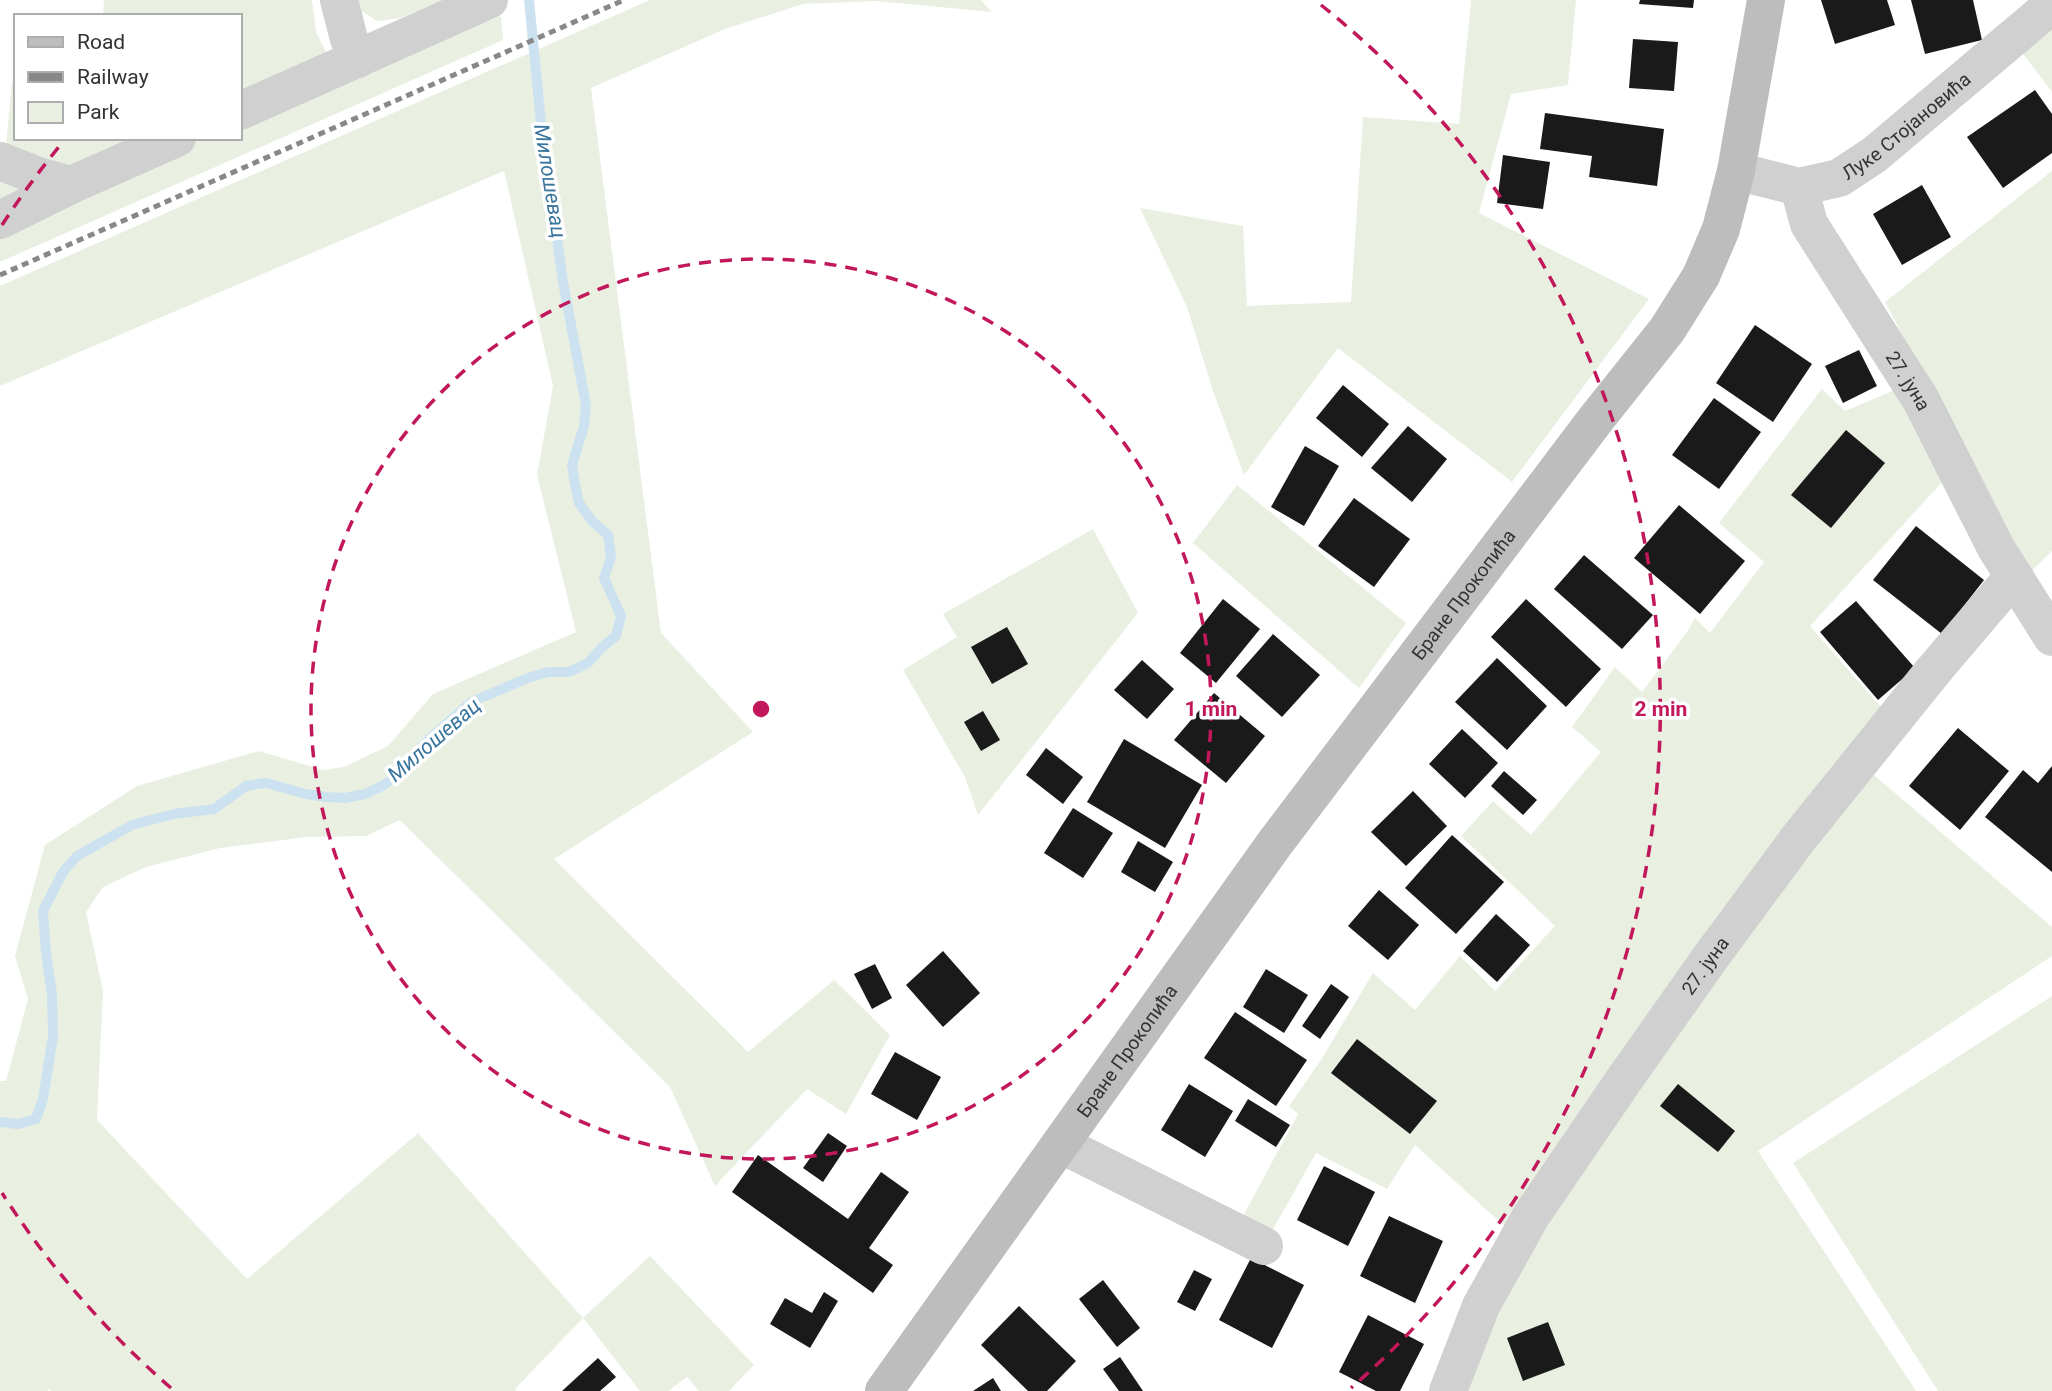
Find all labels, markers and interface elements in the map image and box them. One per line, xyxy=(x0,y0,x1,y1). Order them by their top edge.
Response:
legend xyxy=(14,14,242,140)
text: Road xyxy=(77,30,125,54)
text: Railway xyxy=(77,65,149,89)
street label: Луке Стојановића xyxy=(1838,68,1976,185)
text: Park xyxy=(77,100,120,124)
water label: Милошевац xyxy=(529,122,571,240)
street label: 27. јуна xyxy=(1881,347,1935,414)
street label: Бране Прокопића xyxy=(1407,525,1520,665)
water label: Милошевац xyxy=(383,693,485,787)
centre of rings xyxy=(749,697,773,721)
text: 1 min xyxy=(1185,697,1237,721)
text: 2 min xyxy=(1635,697,1687,721)
street label: 27. јуна xyxy=(1677,932,1734,999)
street label: Бране Прокопића xyxy=(1072,980,1182,1122)

